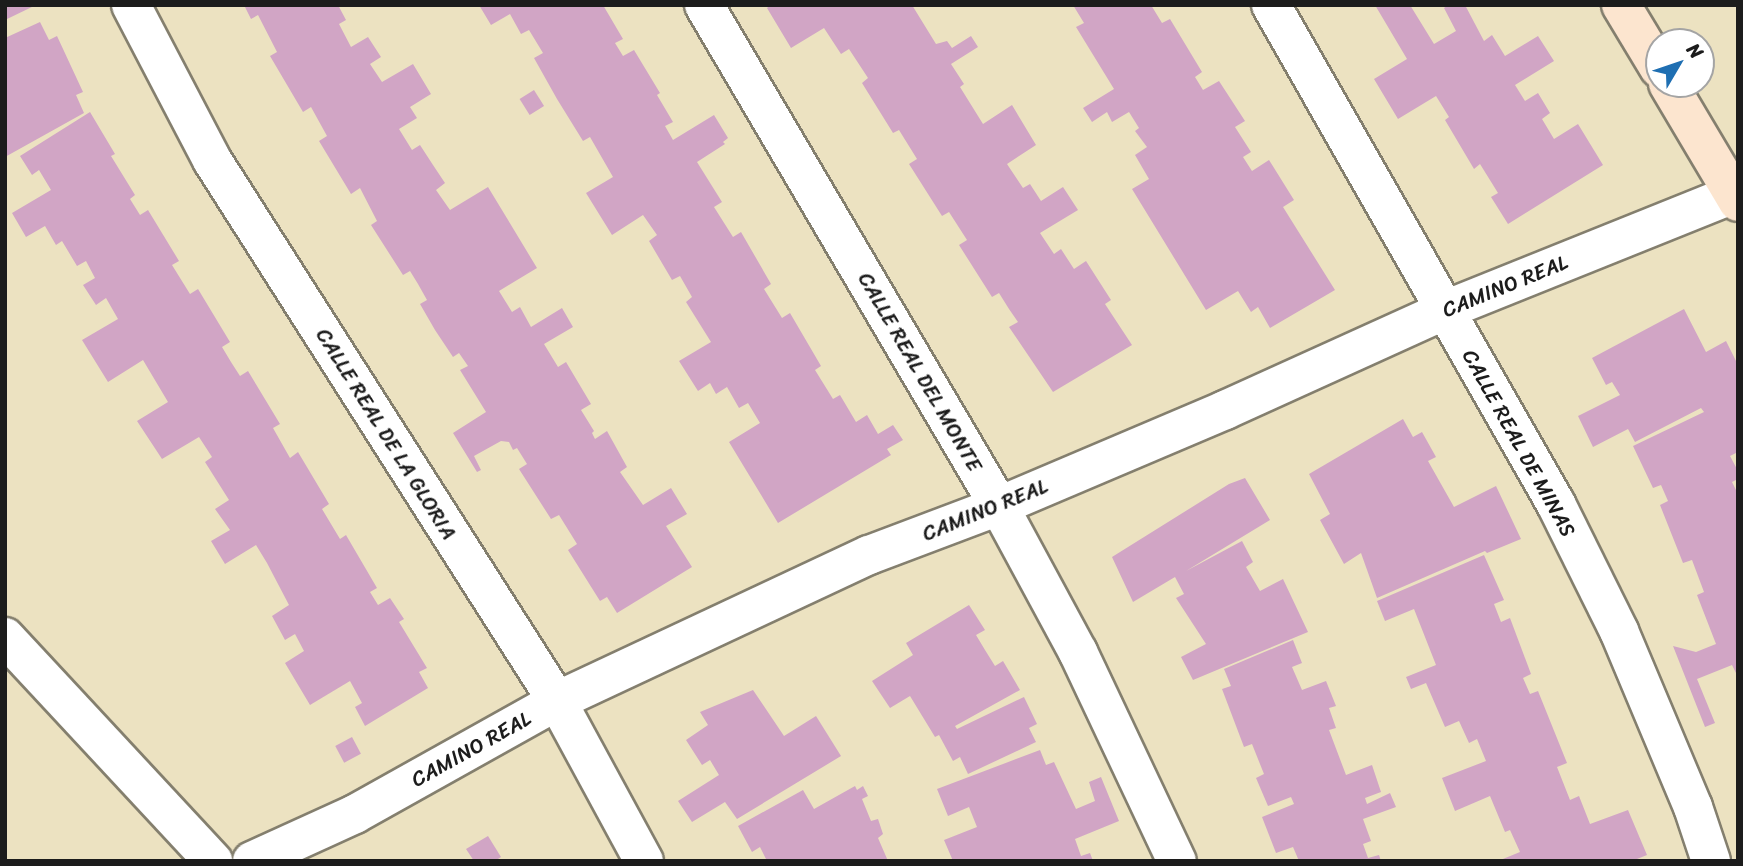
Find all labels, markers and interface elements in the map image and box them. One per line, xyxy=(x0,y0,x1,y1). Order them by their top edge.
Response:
north arrow xyxy=(1645,28,1715,98)
text: N xyxy=(1678,35,1712,66)
street label: CAMINO REAL xyxy=(1439,249,1571,323)
street label: CALLE REAL DEL MONTE xyxy=(853,269,987,475)
street label: CALLE REAL DE LA GLORIA xyxy=(311,324,461,544)
street label: CALLE REAL DE MINAS xyxy=(1457,344,1581,542)
street label: CAMINO REAL xyxy=(919,473,1051,547)
street label: CAMINO REAL xyxy=(407,706,535,792)

